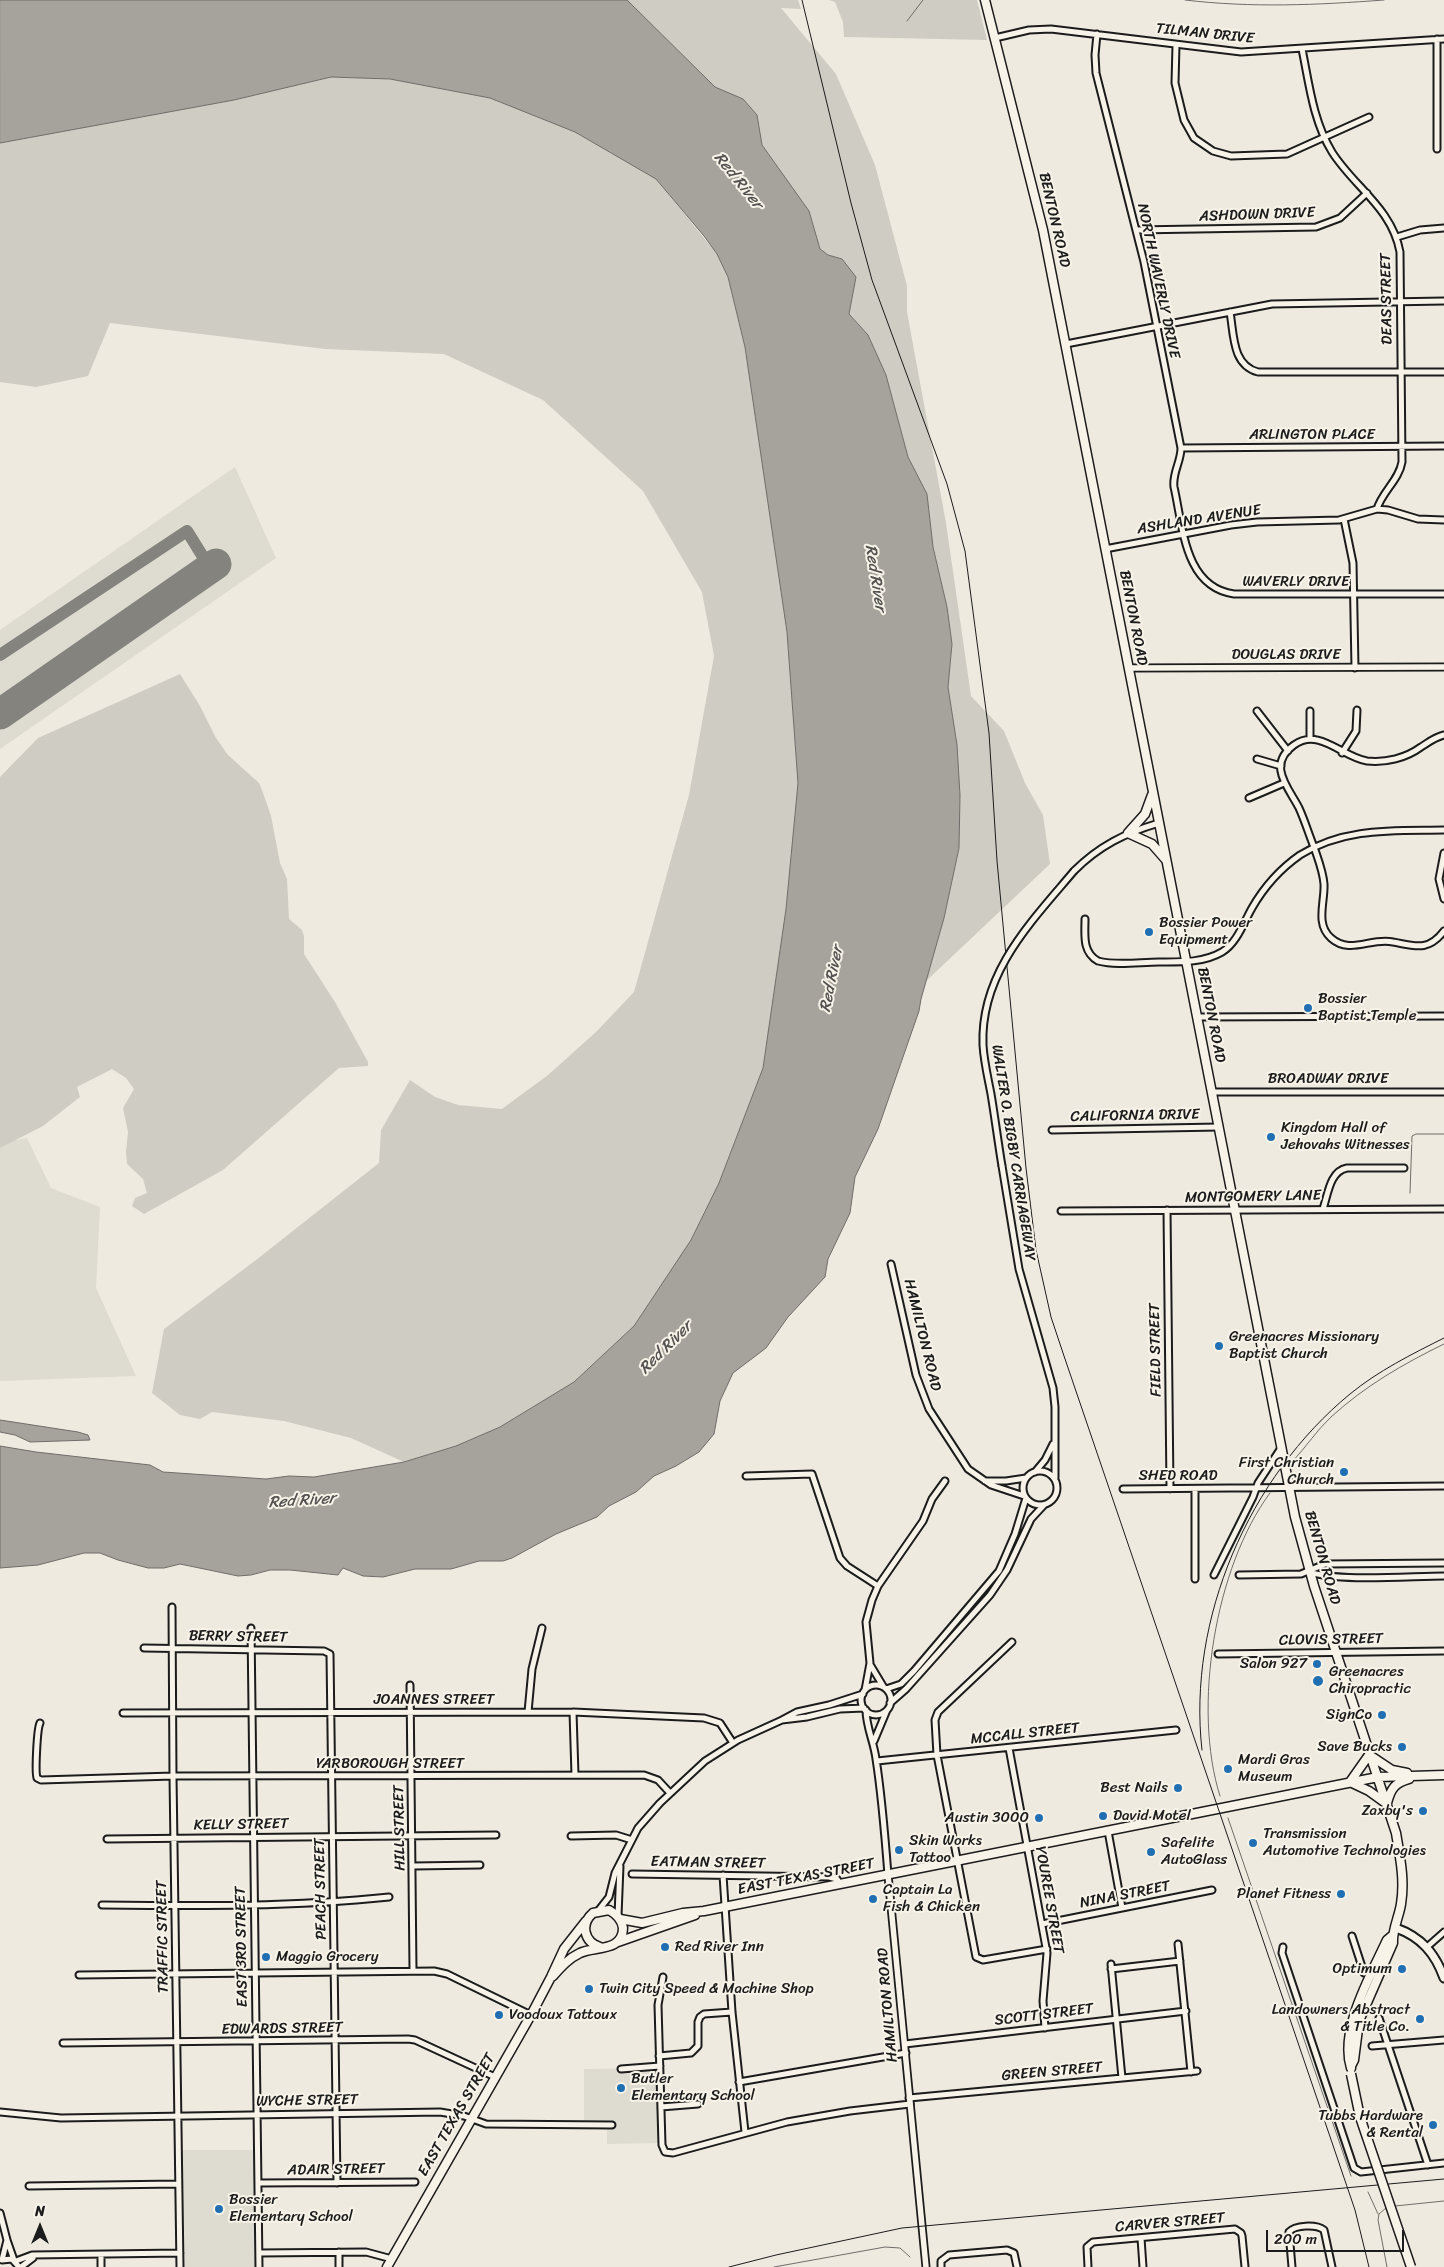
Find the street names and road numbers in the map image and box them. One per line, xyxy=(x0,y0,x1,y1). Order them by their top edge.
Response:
street label: TILMAN DRIVE xyxy=(1155,20,1255,48)
street label: BENTON ROAD xyxy=(1034,171,1074,269)
street label: NORTH WAVERLY DRIVE xyxy=(1133,202,1183,360)
street label: ASHDOWN DRIVE xyxy=(1199,204,1315,226)
street label: DEAS STREET xyxy=(1377,253,1397,345)
street label: ARLINGTON PLACE xyxy=(1249,426,1375,444)
street label: ASHLAND AVENUE xyxy=(1136,501,1262,539)
street label: BENTON ROAD xyxy=(1115,569,1151,667)
street label: WAVERLY DRIVE xyxy=(1243,573,1349,591)
street label: DOUGLAS DRIVE xyxy=(1231,646,1341,664)
street label: BENTON ROAD xyxy=(1193,966,1229,1064)
street label: WALTER O. BIGBY CARRIAGEWAY xyxy=(987,1044,1039,1262)
street label: BROADWAY DRIVE xyxy=(1268,1070,1388,1088)
street label: CALIFORNIA DRIVE xyxy=(1070,1106,1200,1126)
street label: MONTGOMERY LANE xyxy=(1185,1187,1321,1207)
street label: HAMILTON ROAD xyxy=(899,1277,945,1393)
street label: FIELD STREET xyxy=(1146,1303,1166,1397)
street label: SHED ROAD xyxy=(1139,1467,1217,1485)
street label: BENTON ROAD xyxy=(1300,1509,1344,1607)
street label: BERRY STREET xyxy=(189,1627,287,1647)
street label: CLOVIS STREET xyxy=(1279,1630,1383,1650)
street label: JOANNES STREET xyxy=(374,1691,494,1709)
street label: MCCALL STREET xyxy=(970,1719,1080,1749)
street label: YARBOROUGH STREET xyxy=(316,1755,464,1773)
street label: HILL STREET xyxy=(390,1785,410,1871)
street label: KELLY STREET xyxy=(193,1815,289,1835)
street label: PEACH STREET xyxy=(311,1838,331,1940)
street label: YOUREE STREET xyxy=(1031,1845,1067,1955)
street label: EATMAN STREET xyxy=(650,1853,766,1873)
street label: EAST TEXAS STREET xyxy=(736,1855,876,1899)
street label: NINA STREET xyxy=(1078,1877,1172,1913)
street label: TRAFFIC STREET xyxy=(153,1880,173,1994)
street label: EAST 3RD STREET xyxy=(232,1886,252,2008)
street label: HAMILTON ROAD xyxy=(874,1947,902,2063)
street label: SCOTT STREET xyxy=(994,2000,1094,2030)
street label: EDWARDS STREET xyxy=(221,2019,343,2039)
street label: EAST TEXAS STREET xyxy=(414,2050,500,2180)
street label: GREEN STREET xyxy=(1001,2059,1103,2085)
street label: WYCHE STREET xyxy=(256,2091,358,2111)
street label: ADAIR STREET xyxy=(287,2160,385,2180)
street label: CARVER STREET xyxy=(1114,2209,1226,2237)

